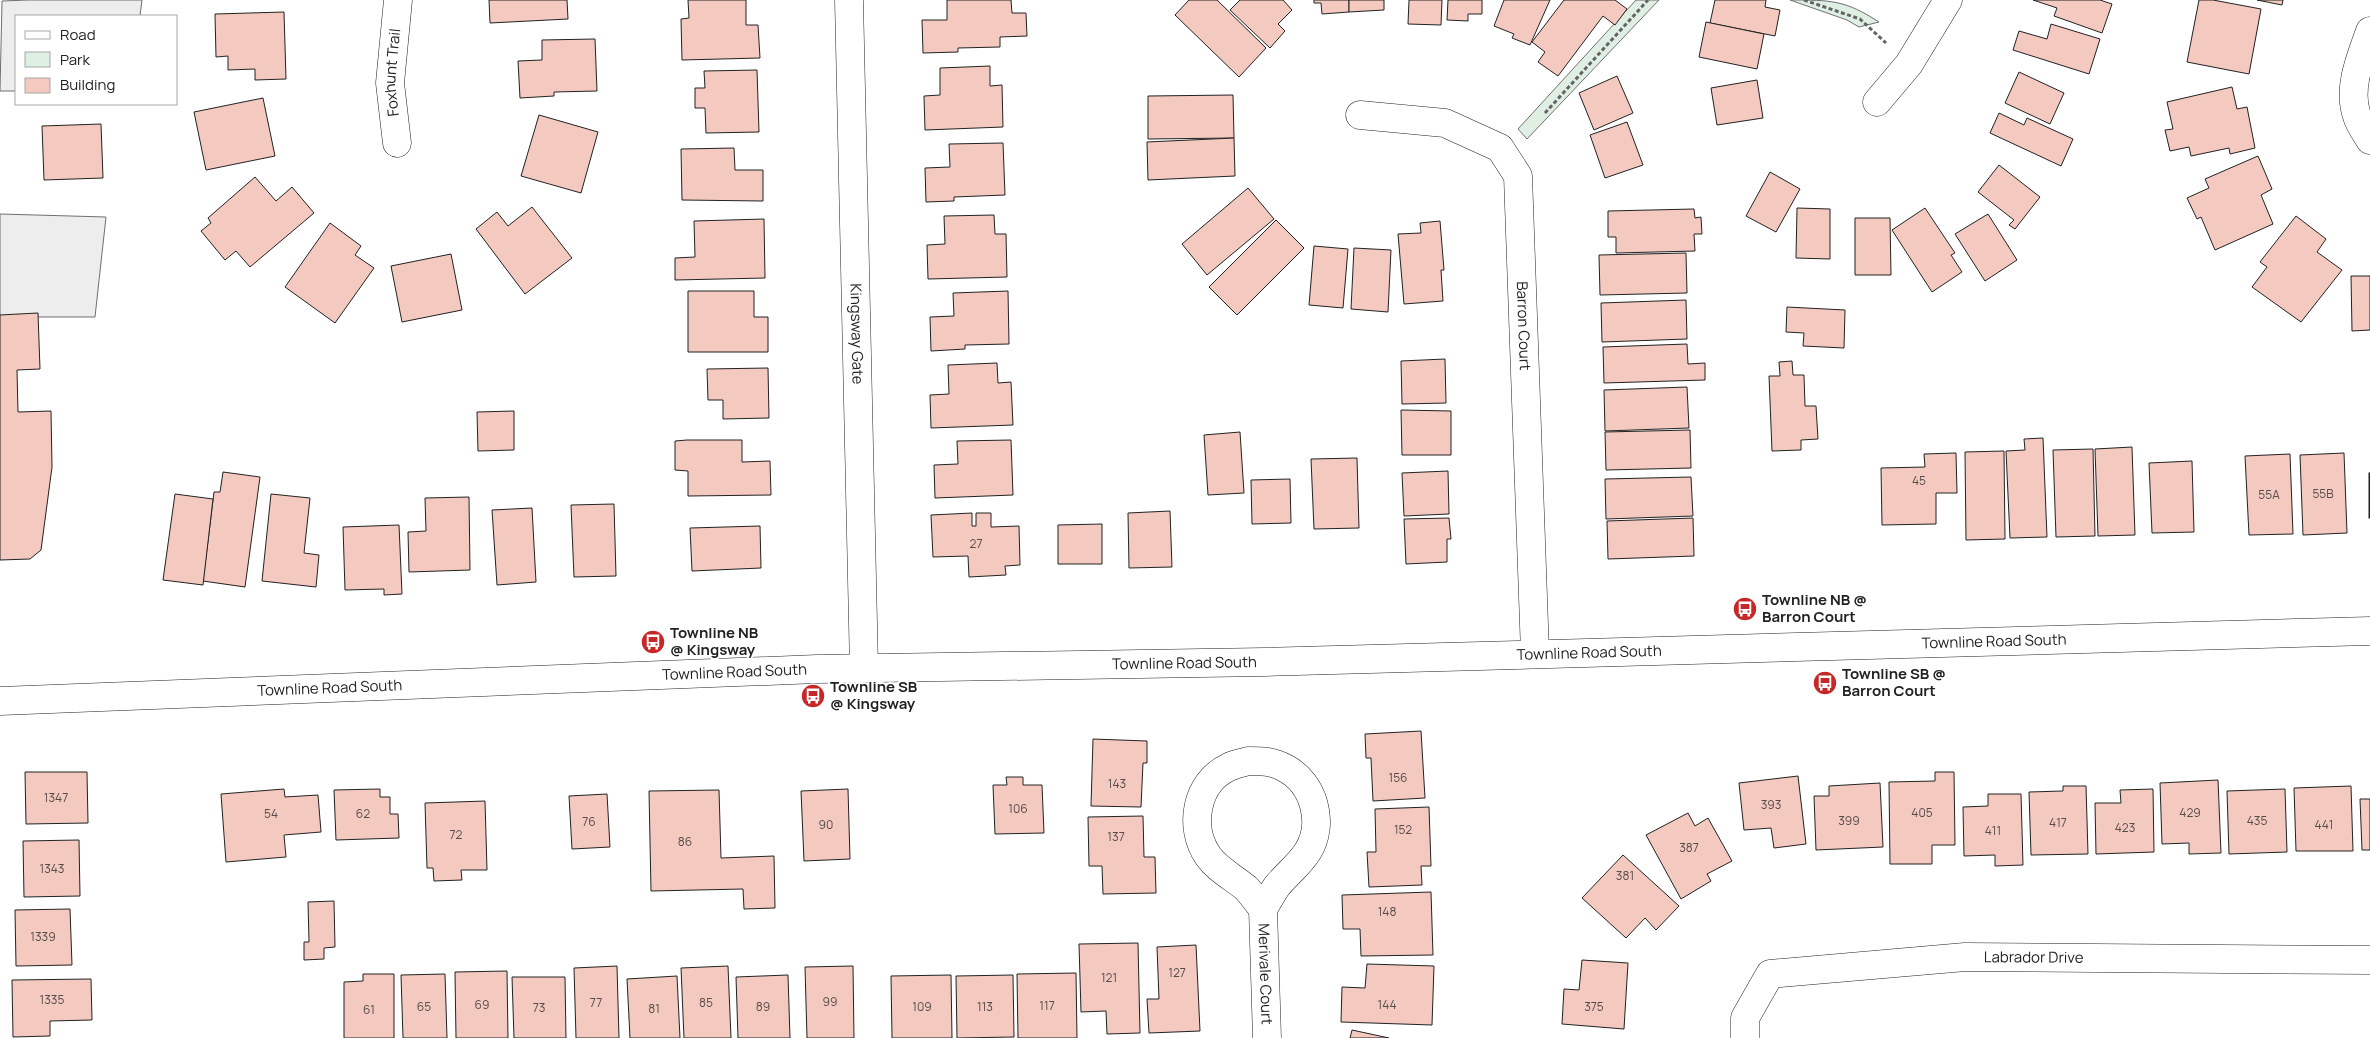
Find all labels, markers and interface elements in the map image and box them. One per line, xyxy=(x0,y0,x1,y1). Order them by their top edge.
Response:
legend xyxy=(15,15,178,105)
text: Road xyxy=(60,24,96,45)
street label: Foxhunt Trail xyxy=(379,27,405,118)
text: Park xyxy=(60,49,90,70)
text: Building xyxy=(60,74,115,95)
street label: Barron Court xyxy=(1512,281,1536,371)
street label: Kingsway Gate xyxy=(845,283,869,385)
house number: 45 xyxy=(1912,472,1926,489)
house number: 55B xyxy=(2312,485,2334,502)
house number: 55A xyxy=(2258,486,2280,503)
house number: 27 xyxy=(970,535,982,552)
place label: Townline NB @ Barron Court xyxy=(1762,589,1867,627)
bus stop icon: Townline NB @ Barron Court xyxy=(1732,596,1758,622)
place label: Townline NB @ Kingsway xyxy=(670,622,759,660)
bus stop icon: Townline NB @ Kingsway xyxy=(640,629,666,655)
street label: Townline Road South xyxy=(1921,629,2067,654)
street label: Townline Road South xyxy=(1516,640,1662,665)
street label: Townline Road South xyxy=(1112,651,1257,674)
street label: Townline Road South xyxy=(662,658,807,685)
place label: Townline SB @ Barron Court xyxy=(1842,663,1946,701)
bus stop icon: Townline SB @ Barron Court xyxy=(1812,670,1838,696)
street label: Townline Road South xyxy=(257,674,403,701)
place label: Townline SB @ Kingsway xyxy=(830,676,918,714)
bus stop icon: Townline SB @ Kingsway xyxy=(800,683,826,709)
house number: 156 xyxy=(1388,769,1408,786)
house number: 143 xyxy=(1108,775,1126,792)
house number: 1347 xyxy=(44,789,68,806)
house number: 393 xyxy=(1761,796,1781,813)
house number: 106 xyxy=(1008,800,1028,817)
house number: 405 xyxy=(1911,804,1933,821)
house number: 429 xyxy=(2179,804,2201,821)
house number: 54 xyxy=(264,805,278,822)
house number: 62 xyxy=(356,805,370,822)
house number: 399 xyxy=(1838,812,1860,829)
house number: 435 xyxy=(2247,812,2267,829)
house number: 76 xyxy=(582,813,596,830)
house number: 417 xyxy=(2049,814,2067,831)
house number: 90 xyxy=(819,816,833,833)
house number: 441 xyxy=(2315,816,2333,833)
house number: 423 xyxy=(2115,819,2135,836)
house number: 152 xyxy=(1394,821,1412,838)
house number: 411 xyxy=(1985,822,2001,839)
house number: 72 xyxy=(450,826,463,843)
house number: 137 xyxy=(1107,828,1125,845)
house number: 86 xyxy=(678,833,692,850)
house number: 387 xyxy=(1679,839,1699,856)
house number: 1343 xyxy=(39,860,65,877)
house number: 381 xyxy=(1616,867,1634,884)
house number: 148 xyxy=(1378,903,1396,920)
street label: Merivale Court xyxy=(1253,923,1278,1025)
house number: 1339 xyxy=(30,928,56,945)
street label: Labrador Drive xyxy=(1984,946,2084,968)
house number: 127 xyxy=(1168,964,1186,981)
house number: 121 xyxy=(1101,969,1117,986)
house number: 1335 xyxy=(40,991,65,1008)
house number: 99 xyxy=(823,993,837,1010)
house number: 77 xyxy=(590,994,602,1011)
house number: 85 xyxy=(699,994,713,1011)
house number: 69 xyxy=(475,996,489,1013)
house number: 144 xyxy=(1378,996,1396,1013)
house number: 117 xyxy=(1039,997,1055,1014)
house number: 65 xyxy=(417,998,431,1015)
house number: 89 xyxy=(756,998,770,1015)
house number: 109 xyxy=(912,998,932,1015)
house number: 113 xyxy=(977,998,993,1015)
house number: 375 xyxy=(1584,998,1604,1015)
house number: 73 xyxy=(533,999,545,1016)
house number: 81 xyxy=(648,1000,660,1017)
house number: 61 xyxy=(363,1001,375,1018)

